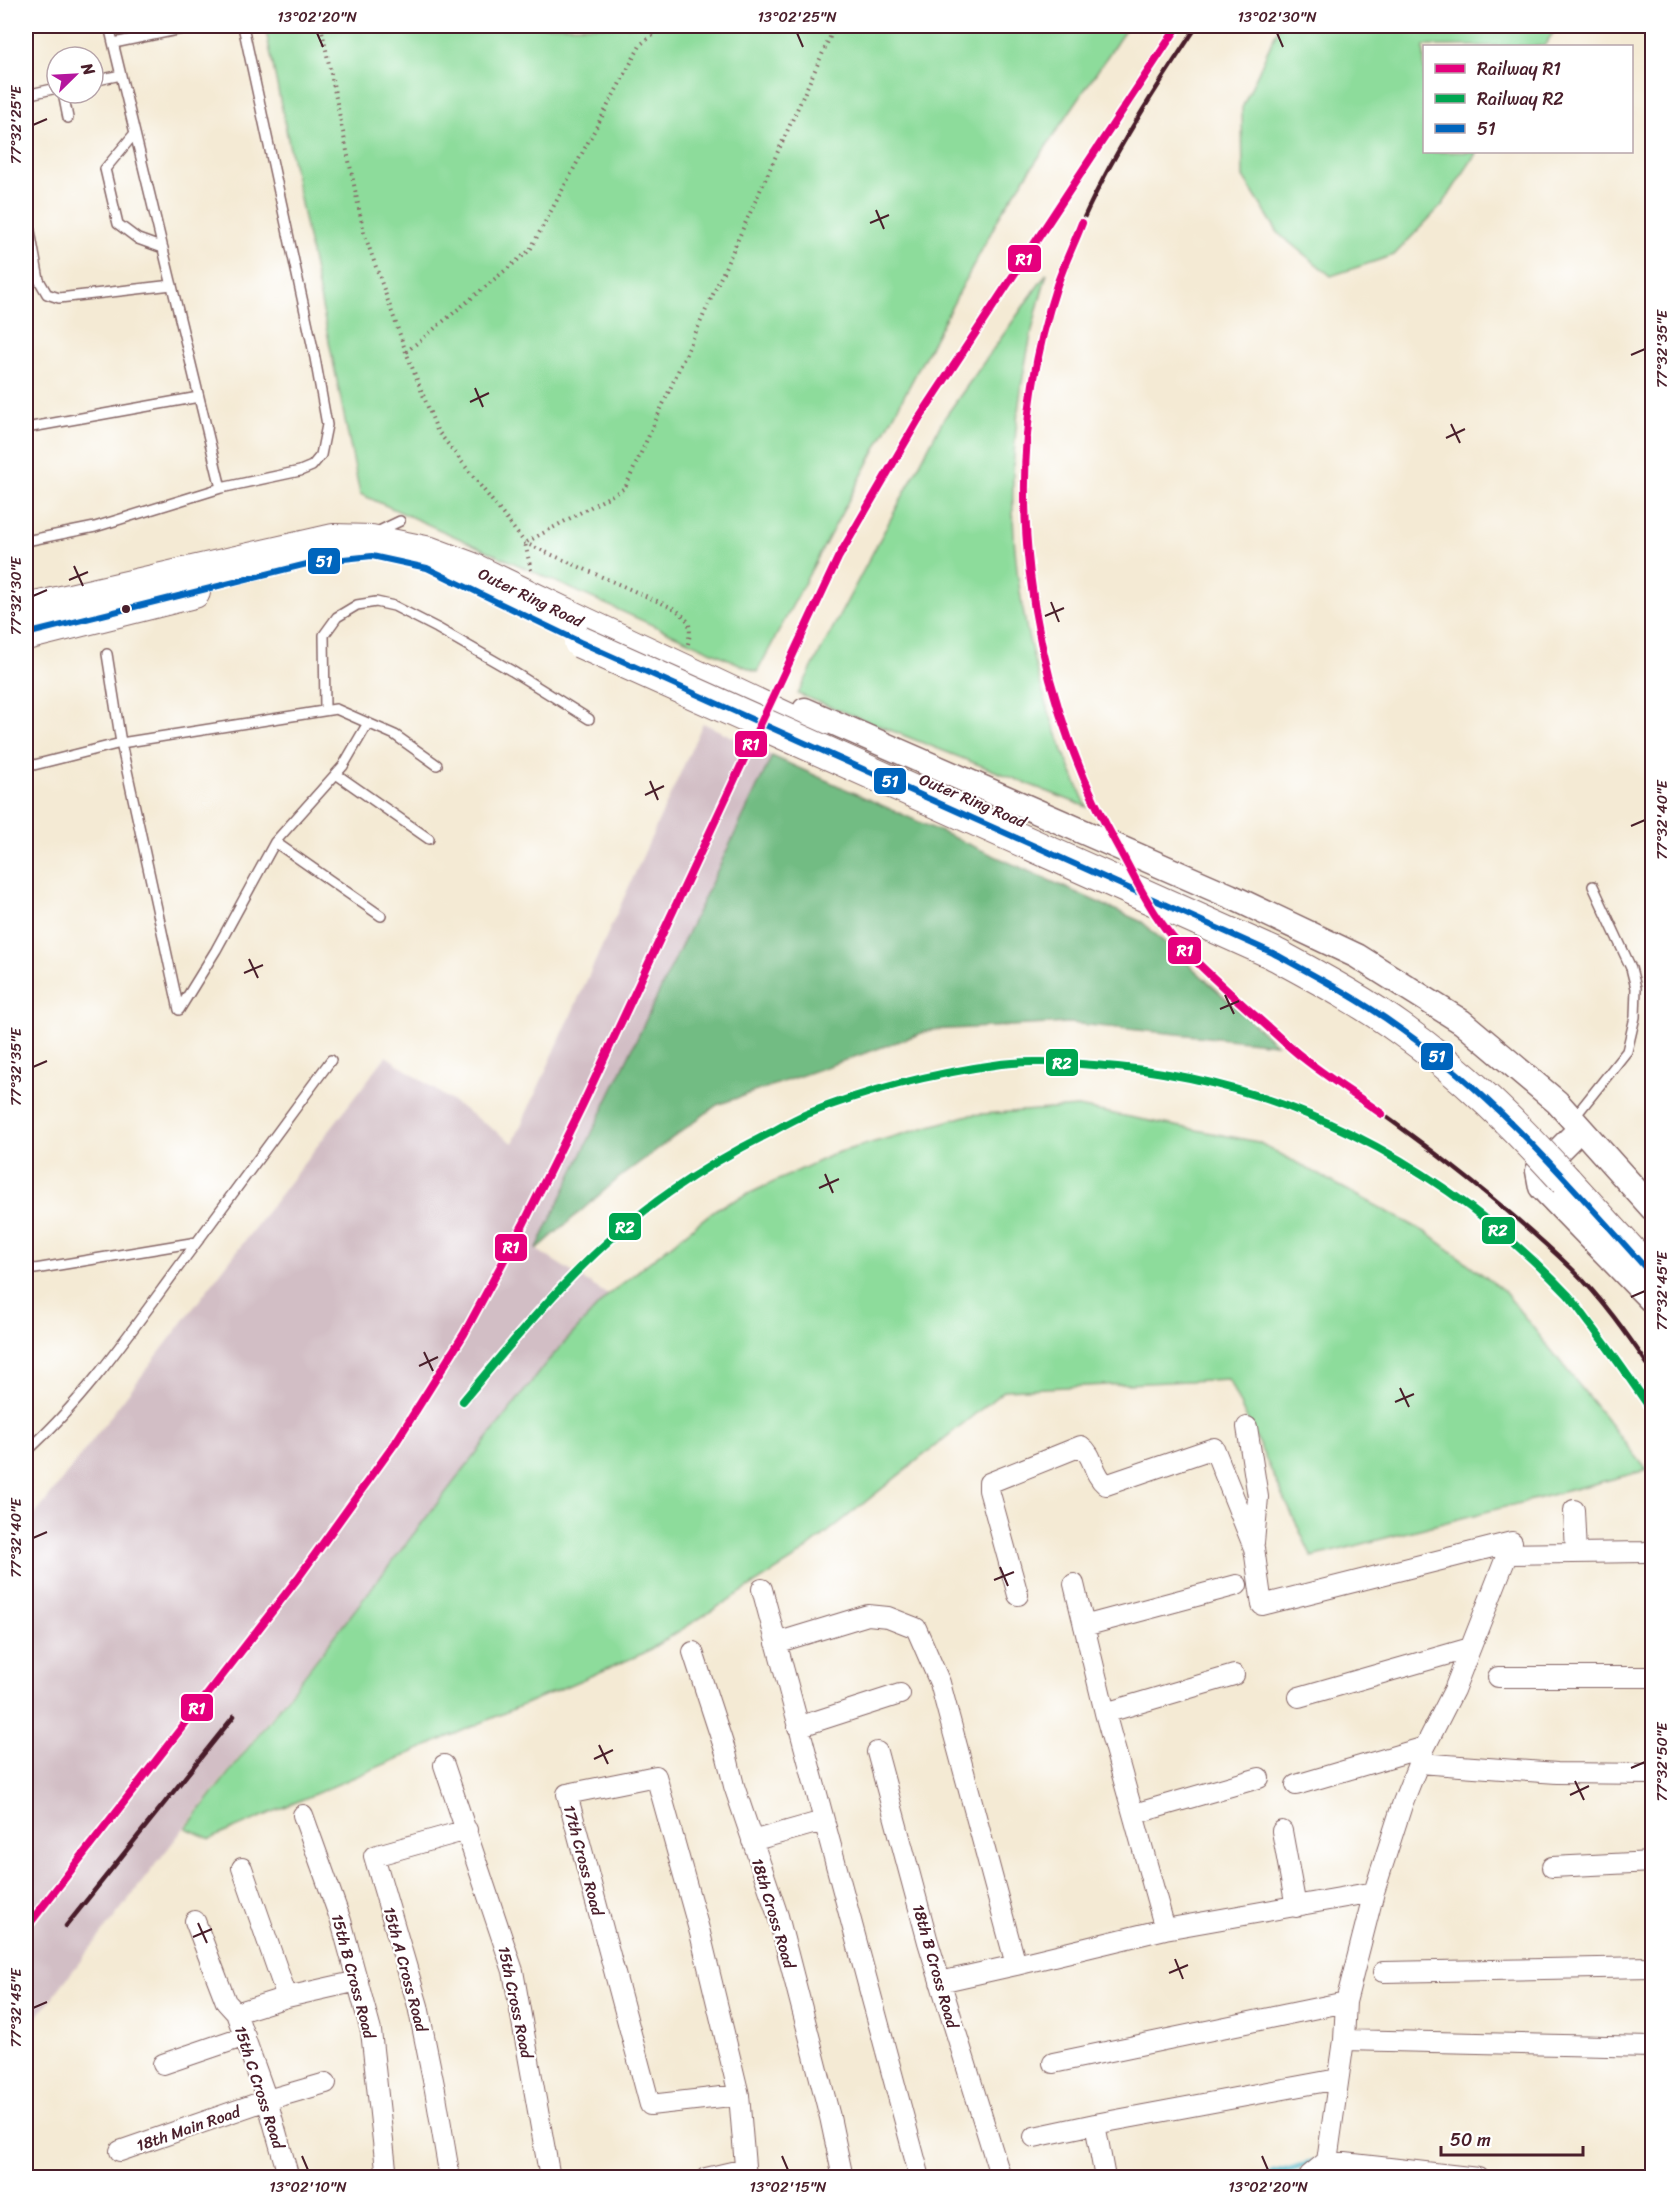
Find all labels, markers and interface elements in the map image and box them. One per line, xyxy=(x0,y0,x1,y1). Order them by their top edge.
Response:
text: 13°02'20"N xyxy=(277,4,357,30)
text: 13°02'25"N xyxy=(757,4,837,30)
text: 13°02'30"N xyxy=(1237,4,1317,30)
north arrow xyxy=(45,45,105,105)
legend xyxy=(1423,45,1633,153)
text: Railway R1 xyxy=(1477,53,1561,85)
text: N xyxy=(72,57,104,81)
text: Railway R2 xyxy=(1477,83,1564,115)
text: 77°32'25"E xyxy=(3,84,29,164)
text: 51 xyxy=(1477,113,1496,145)
line badge: R1 xyxy=(1007,244,1042,273)
text: R1 xyxy=(1015,245,1032,274)
text: 77°32'35"E xyxy=(1649,308,1675,388)
line badge: 51 xyxy=(307,547,341,575)
text: 51 xyxy=(316,547,332,576)
text: 77°32'30"E xyxy=(3,555,29,635)
street label: Outer Ring Road xyxy=(473,559,590,636)
unlabelled marker xyxy=(120,603,132,615)
line badge: R1 xyxy=(734,730,768,758)
text: R1 xyxy=(742,730,759,759)
street label: Outer Ring Road xyxy=(915,765,1032,837)
line badge: 51 xyxy=(873,767,907,795)
text: 51 xyxy=(882,767,898,796)
text: 77°32'40"E xyxy=(1649,779,1675,860)
line badge: R1 xyxy=(1167,936,1202,965)
text: R1 xyxy=(1176,936,1193,965)
text: 77°32'35"E xyxy=(3,1026,29,1106)
line badge: 51 xyxy=(1420,1042,1454,1071)
text: 51 xyxy=(1429,1042,1445,1071)
line badge: R2 xyxy=(1045,1048,1079,1077)
text: R2 xyxy=(1052,1049,1072,1078)
line badge: R2 xyxy=(608,1212,642,1241)
text: R2 xyxy=(615,1213,635,1242)
line badge: R2 xyxy=(1481,1216,1516,1245)
text: R2 xyxy=(1488,1216,1508,1245)
line badge: R1 xyxy=(494,1233,528,1262)
text: R1 xyxy=(502,1233,519,1262)
text: 77°32'45"E xyxy=(1649,1250,1675,1331)
text: 77°32'40"E xyxy=(3,1497,29,1578)
line badge: R1 xyxy=(180,1693,214,1722)
text: R1 xyxy=(188,1694,205,1723)
text: 77°32'50"E xyxy=(1649,1721,1675,1802)
street label: 17th Cross Road xyxy=(555,1802,613,1920)
street label: 18th Cross Road xyxy=(743,1854,804,1973)
street label: 18th B Cross Road xyxy=(904,1901,968,2033)
street label: 15th A Cross Road xyxy=(375,1903,437,2037)
street label: 15th B Cross Road xyxy=(323,1910,385,2043)
street label: 15th Cross Road xyxy=(489,1943,542,2062)
text: 77°32'45"E xyxy=(3,1967,29,2048)
street label: 15th C Cross Road xyxy=(226,2022,294,2154)
street label: 18th Main Road xyxy=(132,2097,246,2160)
scale bar xyxy=(1441,2119,1584,2157)
text: 50 m xyxy=(1450,2124,1491,2156)
text: 13°02'10"N xyxy=(269,2174,347,2200)
text: 13°02'15"N xyxy=(749,2174,827,2200)
text: 13°02'20"N xyxy=(1228,2174,1308,2200)

